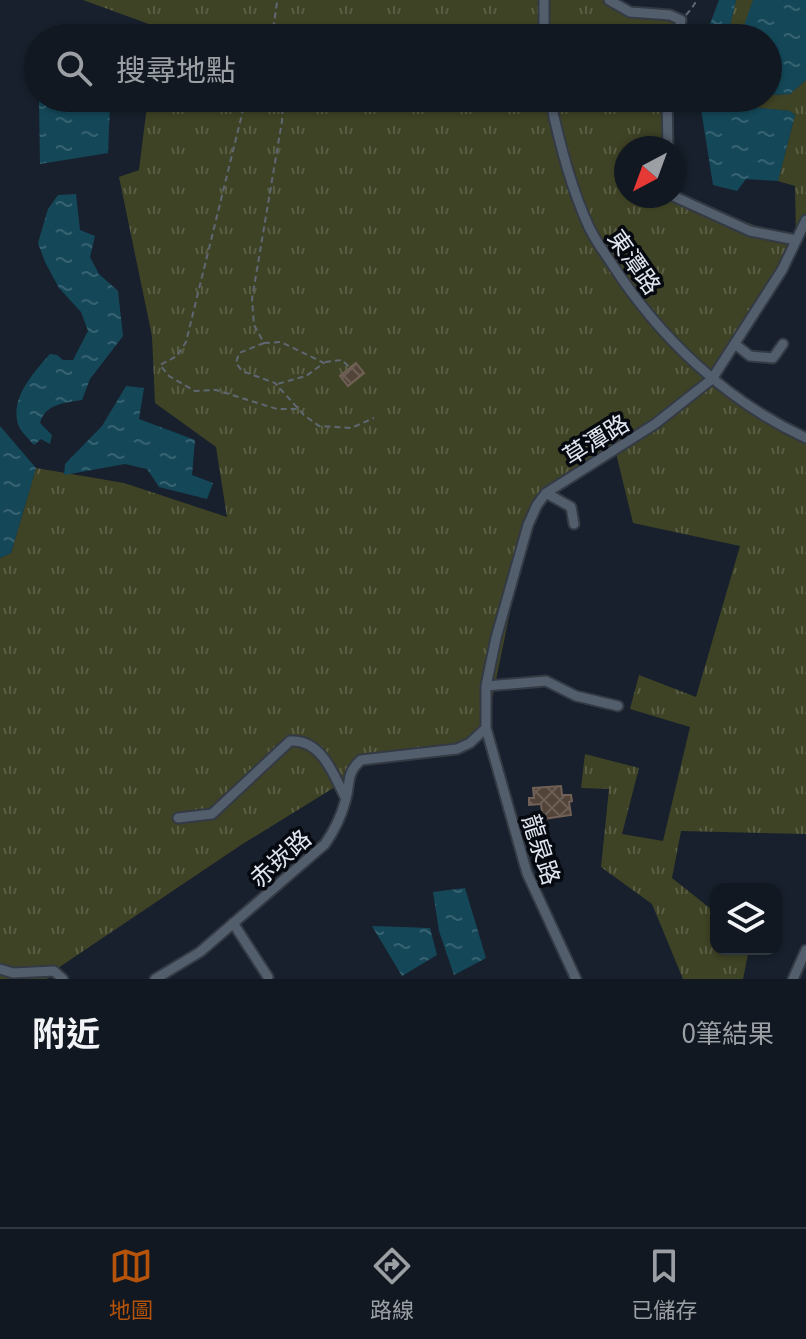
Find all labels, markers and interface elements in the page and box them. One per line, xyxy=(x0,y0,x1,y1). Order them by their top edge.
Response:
search box xyxy=(24,24,782,112)
icon: search xyxy=(52,46,96,90)
text: 搜尋地點 xyxy=(116,46,236,90)
north arrow xyxy=(614,136,686,208)
street label: 東潭路 xyxy=(601,221,671,301)
street label: 草潭路 xyxy=(555,404,635,472)
street label: 龍泉路 xyxy=(515,809,571,889)
street label: 赤崁路 xyxy=(241,820,317,894)
map controls xyxy=(710,883,782,955)
button: layers xyxy=(710,883,782,955)
text: 附近 xyxy=(32,1007,100,1056)
text: 0筆結果 xyxy=(682,1013,774,1050)
tab: 地圖 xyxy=(109,1244,153,1324)
tab: 路線 xyxy=(370,1244,414,1324)
tab: 已儲存 xyxy=(631,1244,697,1324)

